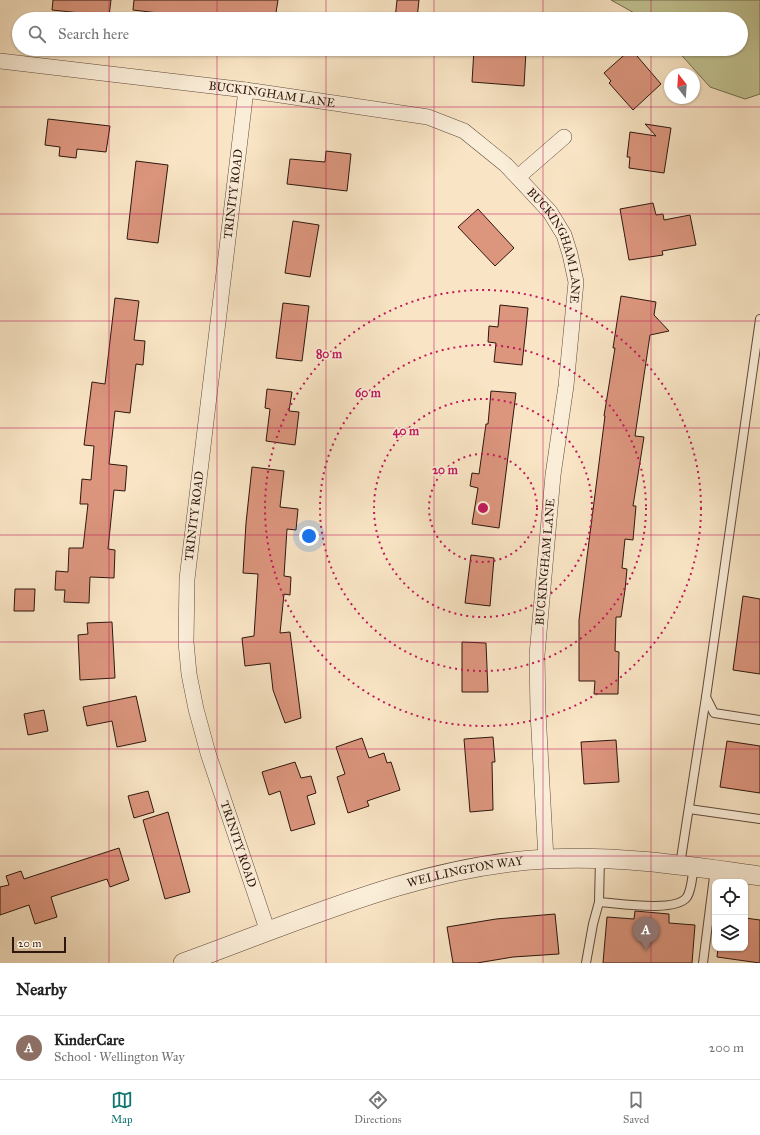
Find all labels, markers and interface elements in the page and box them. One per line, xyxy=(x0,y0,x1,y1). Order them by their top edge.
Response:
search box xyxy=(12,12,748,56)
icon: search xyxy=(26,23,48,45)
text: Search here xyxy=(58,25,129,43)
north arrow xyxy=(664,68,700,104)
street label: BUCKINGHAM LANE xyxy=(208,79,336,110)
street label: TRINITY ROAD xyxy=(221,148,245,240)
street label: BUCKINGHAM LANE xyxy=(524,185,583,304)
text: 80 m xyxy=(316,347,343,361)
text: 60 m xyxy=(355,386,382,400)
text: 40 m xyxy=(393,424,420,439)
text: 20 m xyxy=(432,463,459,477)
street label: TRINITY ROAD xyxy=(182,470,206,562)
street label: BUCKINGHAM LANE xyxy=(532,498,558,626)
centre of rings xyxy=(476,501,490,515)
your location xyxy=(299,526,319,546)
street label: TRINITY ROAD xyxy=(218,799,260,889)
street label: WELLINGTON WAY xyxy=(405,854,524,890)
map controls xyxy=(712,879,748,951)
button: locate xyxy=(712,879,748,915)
button: layers xyxy=(712,915,748,951)
pin: A xyxy=(633,917,659,950)
scale bar xyxy=(12,935,66,954)
text: 20 m xyxy=(18,937,41,950)
text: Nearby xyxy=(16,979,67,1000)
text: KinderCare xyxy=(54,1031,125,1049)
text: A xyxy=(25,1040,33,1056)
text: 200 m xyxy=(709,1040,744,1056)
text: School · Wellington Way xyxy=(54,1049,185,1065)
tab: Map xyxy=(111,1089,133,1126)
tab: Directions xyxy=(354,1089,402,1126)
tab: Saved xyxy=(623,1089,649,1126)

